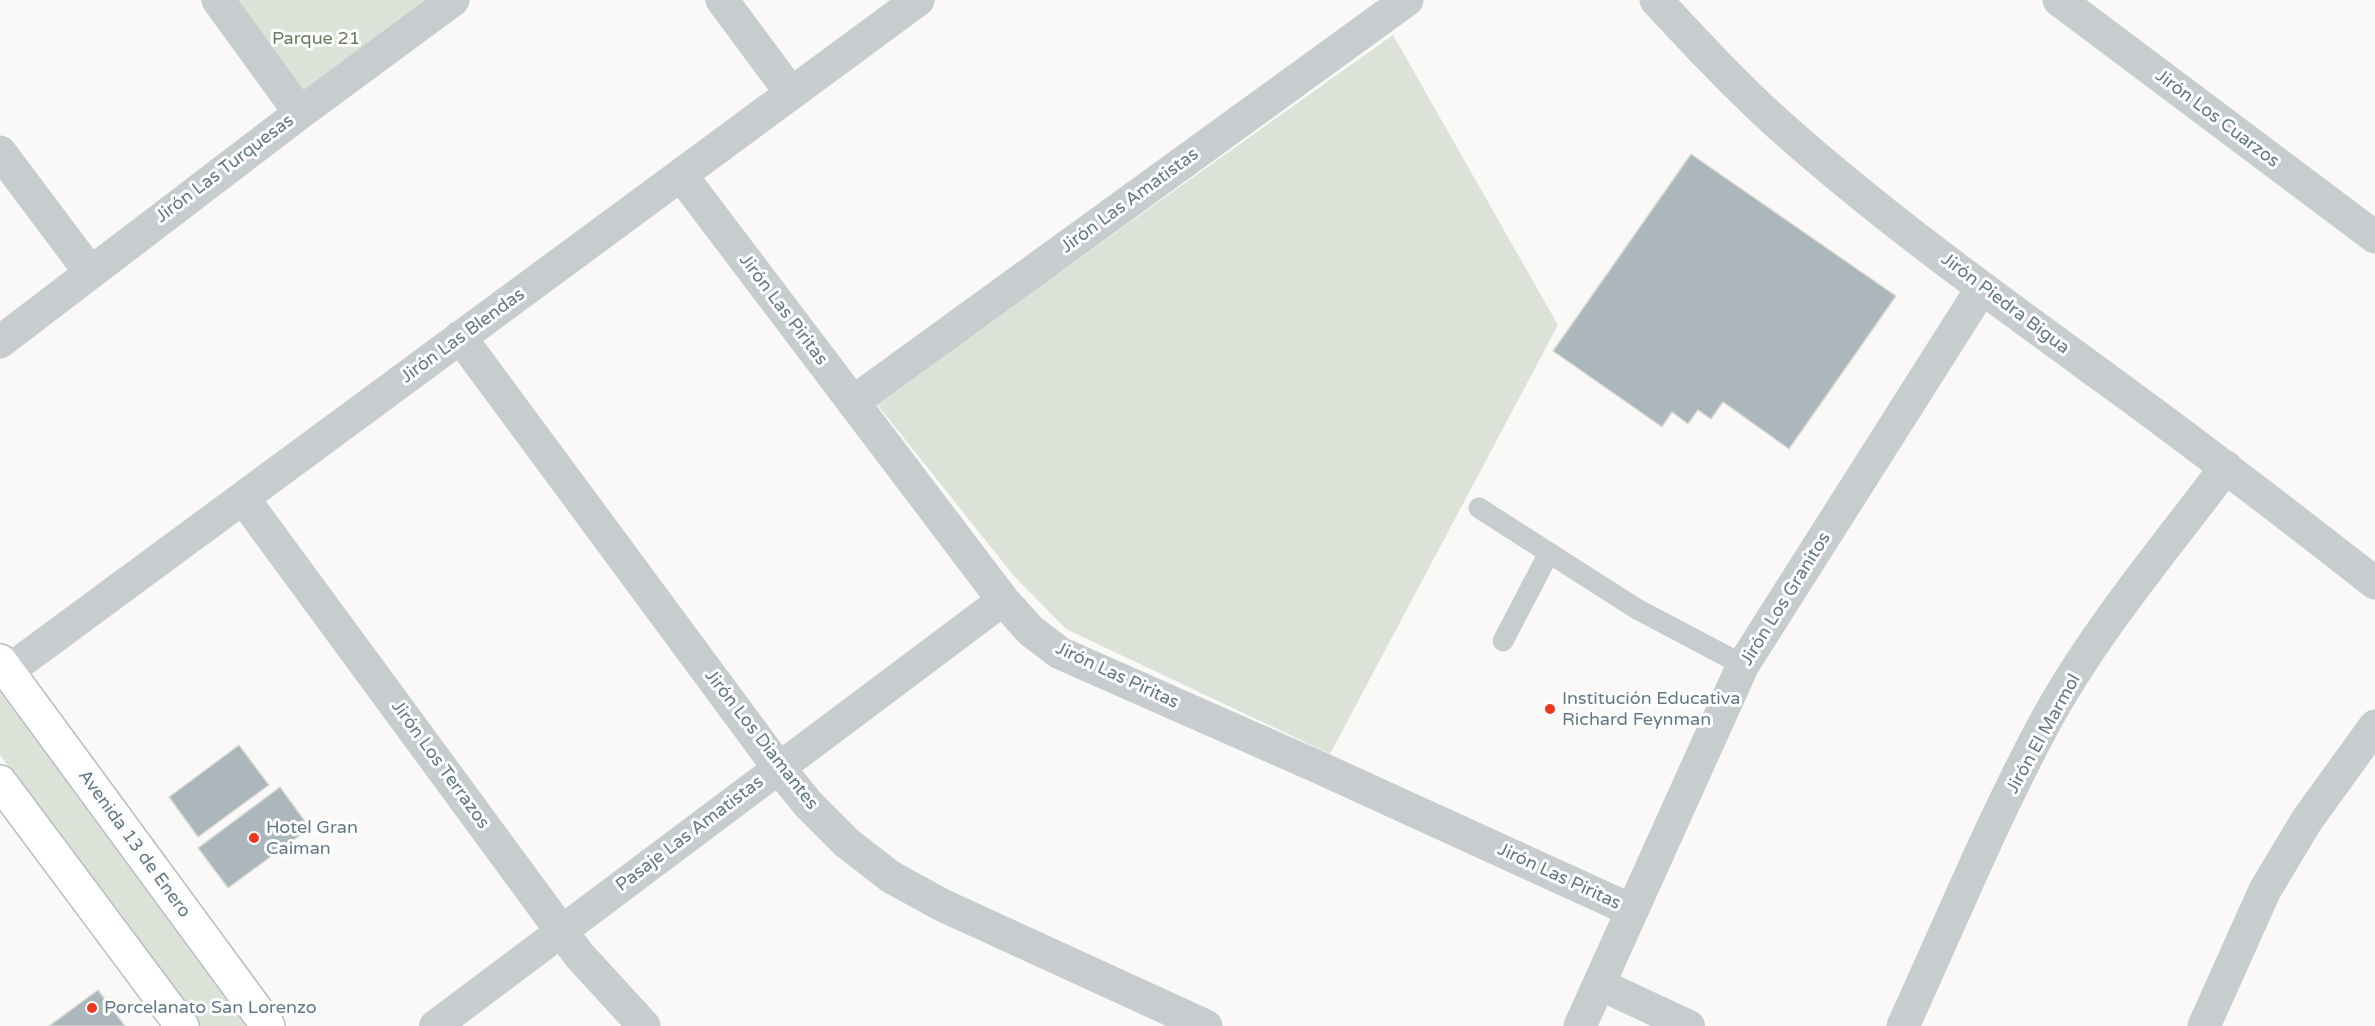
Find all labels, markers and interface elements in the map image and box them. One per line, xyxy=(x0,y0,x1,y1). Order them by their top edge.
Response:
park label: Parque 21 xyxy=(272,28,360,50)
street label: Jirón Los Cuarzos xyxy=(2151,65,2283,173)
street label: Jirón Las Turquesas xyxy=(152,110,298,228)
street label: Jirón Las Amatistas xyxy=(1057,144,1203,258)
street label: Jirón Piedra Bigua xyxy=(1937,249,2073,359)
street label: Jirón Las Piritas xyxy=(734,250,832,370)
street label: Jirón Las Blendas xyxy=(397,284,529,388)
street label: Jirón Los Granitos xyxy=(1736,528,1836,670)
street label: Jirón Las Piritas xyxy=(1052,638,1182,714)
street label: Jirón Los Diamantes xyxy=(700,666,822,814)
street label: Jirón El Marmol xyxy=(2002,671,2086,797)
place label: Institución Educativa Richard Feynman xyxy=(1562,688,1740,730)
street label: Jirón Los Terrazos xyxy=(386,697,494,833)
marker: Institución Educativa Richard Feynman xyxy=(1543,702,1557,716)
street label: Avenida 13 de Enero xyxy=(73,766,195,922)
street label: Pasaje Las Amatistas xyxy=(612,771,768,897)
place label: Hotel Gran Caiman xyxy=(266,817,358,860)
marker: Hotel Gran Caiman xyxy=(247,831,261,845)
street label: Jirón Las Piritas xyxy=(1494,839,1624,915)
place label: Porcelanato San Lorenzo xyxy=(104,997,317,1019)
marker: Porcelanato San Lorenzo xyxy=(85,1001,99,1015)

